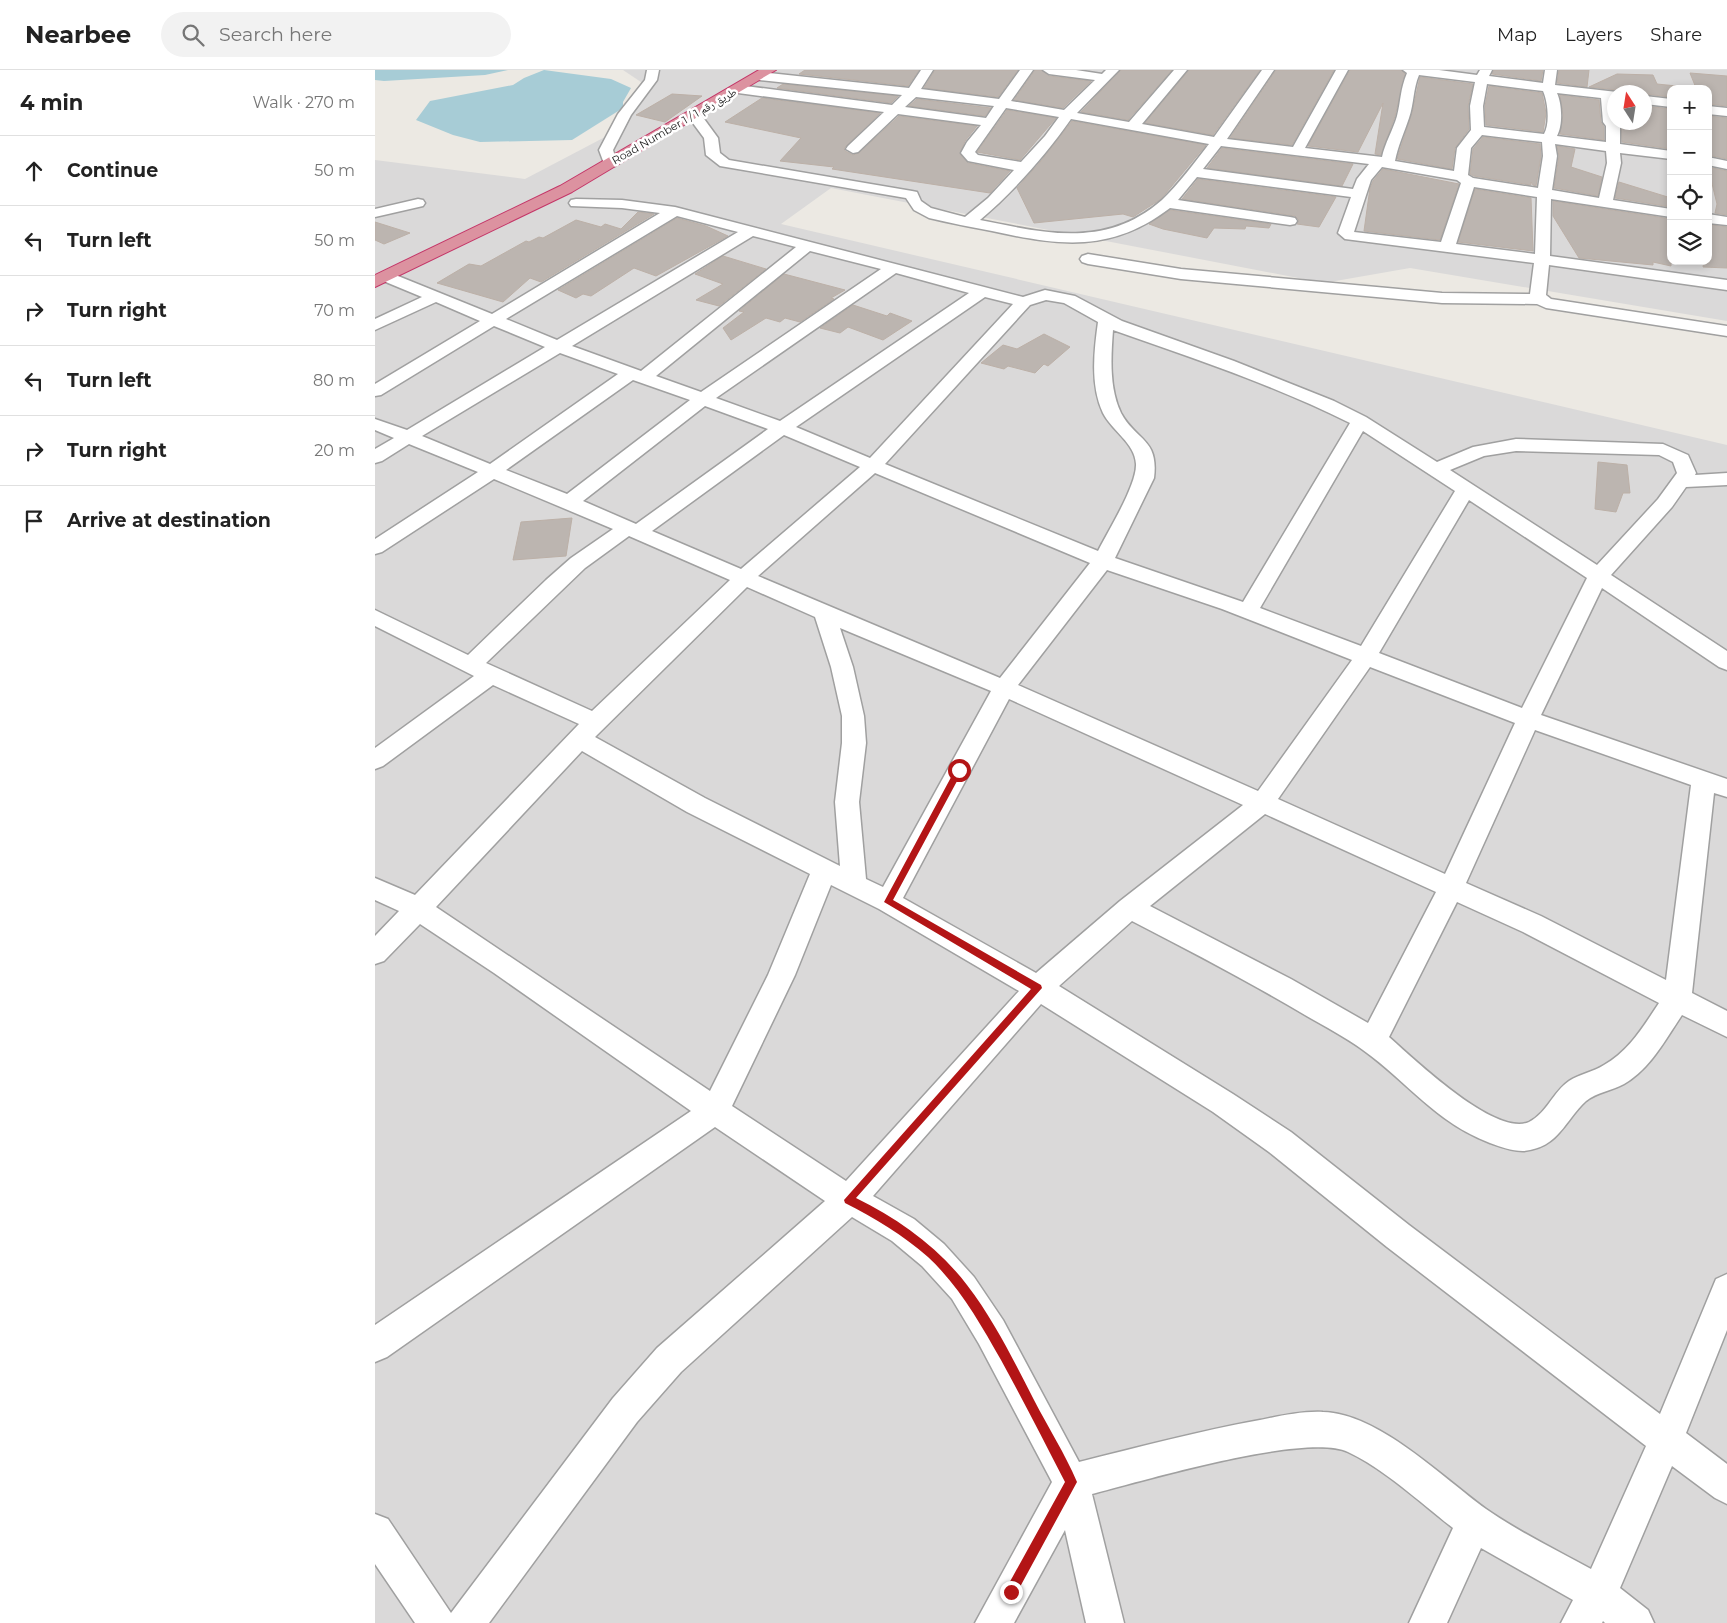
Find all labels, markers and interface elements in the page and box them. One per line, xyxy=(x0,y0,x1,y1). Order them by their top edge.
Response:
search box xyxy=(161,12,511,57)
text: Nearbee xyxy=(25,20,131,49)
icon: search xyxy=(179,21,207,49)
text: Search here xyxy=(219,23,332,46)
text: Map xyxy=(1497,24,1537,46)
text: Layers xyxy=(1565,24,1622,46)
text: Share xyxy=(1650,24,1702,46)
street label: Road Number 1 / طريق رقم 1 xyxy=(609,85,739,168)
north arrow xyxy=(1607,85,1652,130)
map controls xyxy=(1667,85,1712,265)
button: + xyxy=(1667,85,1712,130)
text: 4 min xyxy=(20,90,83,115)
text: Walk · 270 m xyxy=(252,93,355,112)
button: − xyxy=(1667,130,1712,175)
icon: ahead xyxy=(20,157,48,185)
text: Continue xyxy=(67,159,158,182)
text: 50 m xyxy=(314,161,355,180)
button: locate xyxy=(1667,175,1712,220)
button: layers xyxy=(1667,220,1712,265)
icon: left xyxy=(20,227,48,255)
text: Turn left xyxy=(67,229,152,252)
text: 50 m xyxy=(314,231,355,250)
icon: right xyxy=(20,297,48,325)
text: Turn right xyxy=(67,299,167,322)
text: 70 m xyxy=(314,301,355,320)
icon: left xyxy=(20,367,48,395)
text: Turn left xyxy=(67,369,152,392)
text: 80 m xyxy=(313,371,355,390)
icon: right xyxy=(20,437,48,465)
text: Turn right xyxy=(67,439,167,462)
text: 20 m xyxy=(314,441,355,460)
icon: arrive xyxy=(20,507,48,535)
text: Arrive at destination xyxy=(67,509,271,532)
route start xyxy=(948,759,971,782)
route end xyxy=(1000,1581,1023,1604)

